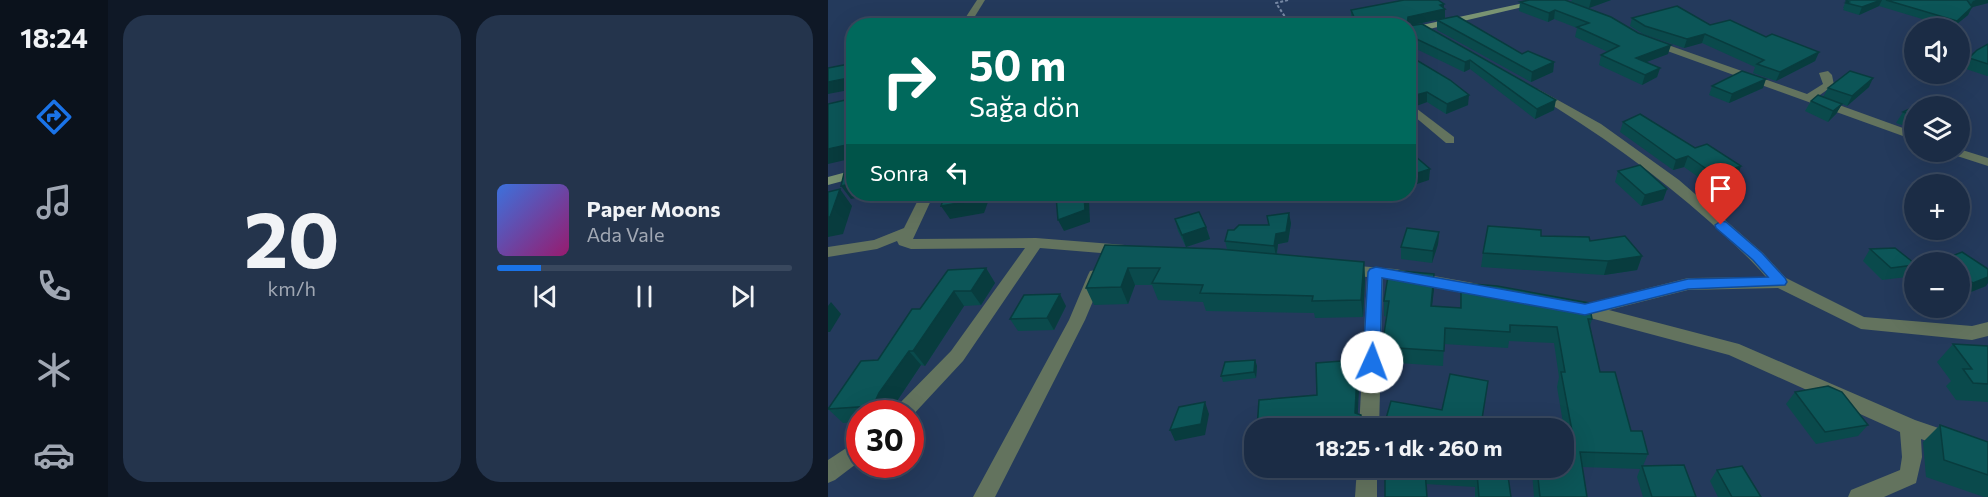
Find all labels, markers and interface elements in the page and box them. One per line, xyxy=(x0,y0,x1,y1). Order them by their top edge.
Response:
map controls xyxy=(1904,18,1970,318)
button: sound xyxy=(1904,18,1970,84)
text: 18:24 xyxy=(20,21,88,54)
text: 50 m xyxy=(969,38,1066,90)
icon: right xyxy=(870,42,948,120)
text: Sağa dön xyxy=(969,90,1080,123)
icon: directions xyxy=(33,96,75,138)
button: layers xyxy=(1904,96,1970,162)
icon: left xyxy=(941,156,974,189)
text: Sonra xyxy=(870,159,929,186)
pin xyxy=(1695,163,1746,225)
icon: arrive xyxy=(1704,172,1737,205)
button: + xyxy=(1904,174,1970,240)
icon: music xyxy=(33,181,75,223)
text: 20 xyxy=(244,189,340,284)
text: Paper Moons xyxy=(587,195,721,222)
text: Ada Vale xyxy=(587,222,664,246)
button: − xyxy=(1904,252,1970,318)
icon: phone xyxy=(33,265,75,307)
text: km/h xyxy=(267,276,316,300)
icon: previous xyxy=(529,280,562,313)
icon: pause xyxy=(628,280,661,313)
icon: next xyxy=(726,280,759,313)
position arrow xyxy=(1340,330,1404,394)
icon: climate xyxy=(33,349,75,391)
speed limit sign: 30 xyxy=(846,400,924,478)
icon: car xyxy=(33,434,75,476)
text: 18:25 · 1 dk · 260 m xyxy=(1316,434,1502,461)

